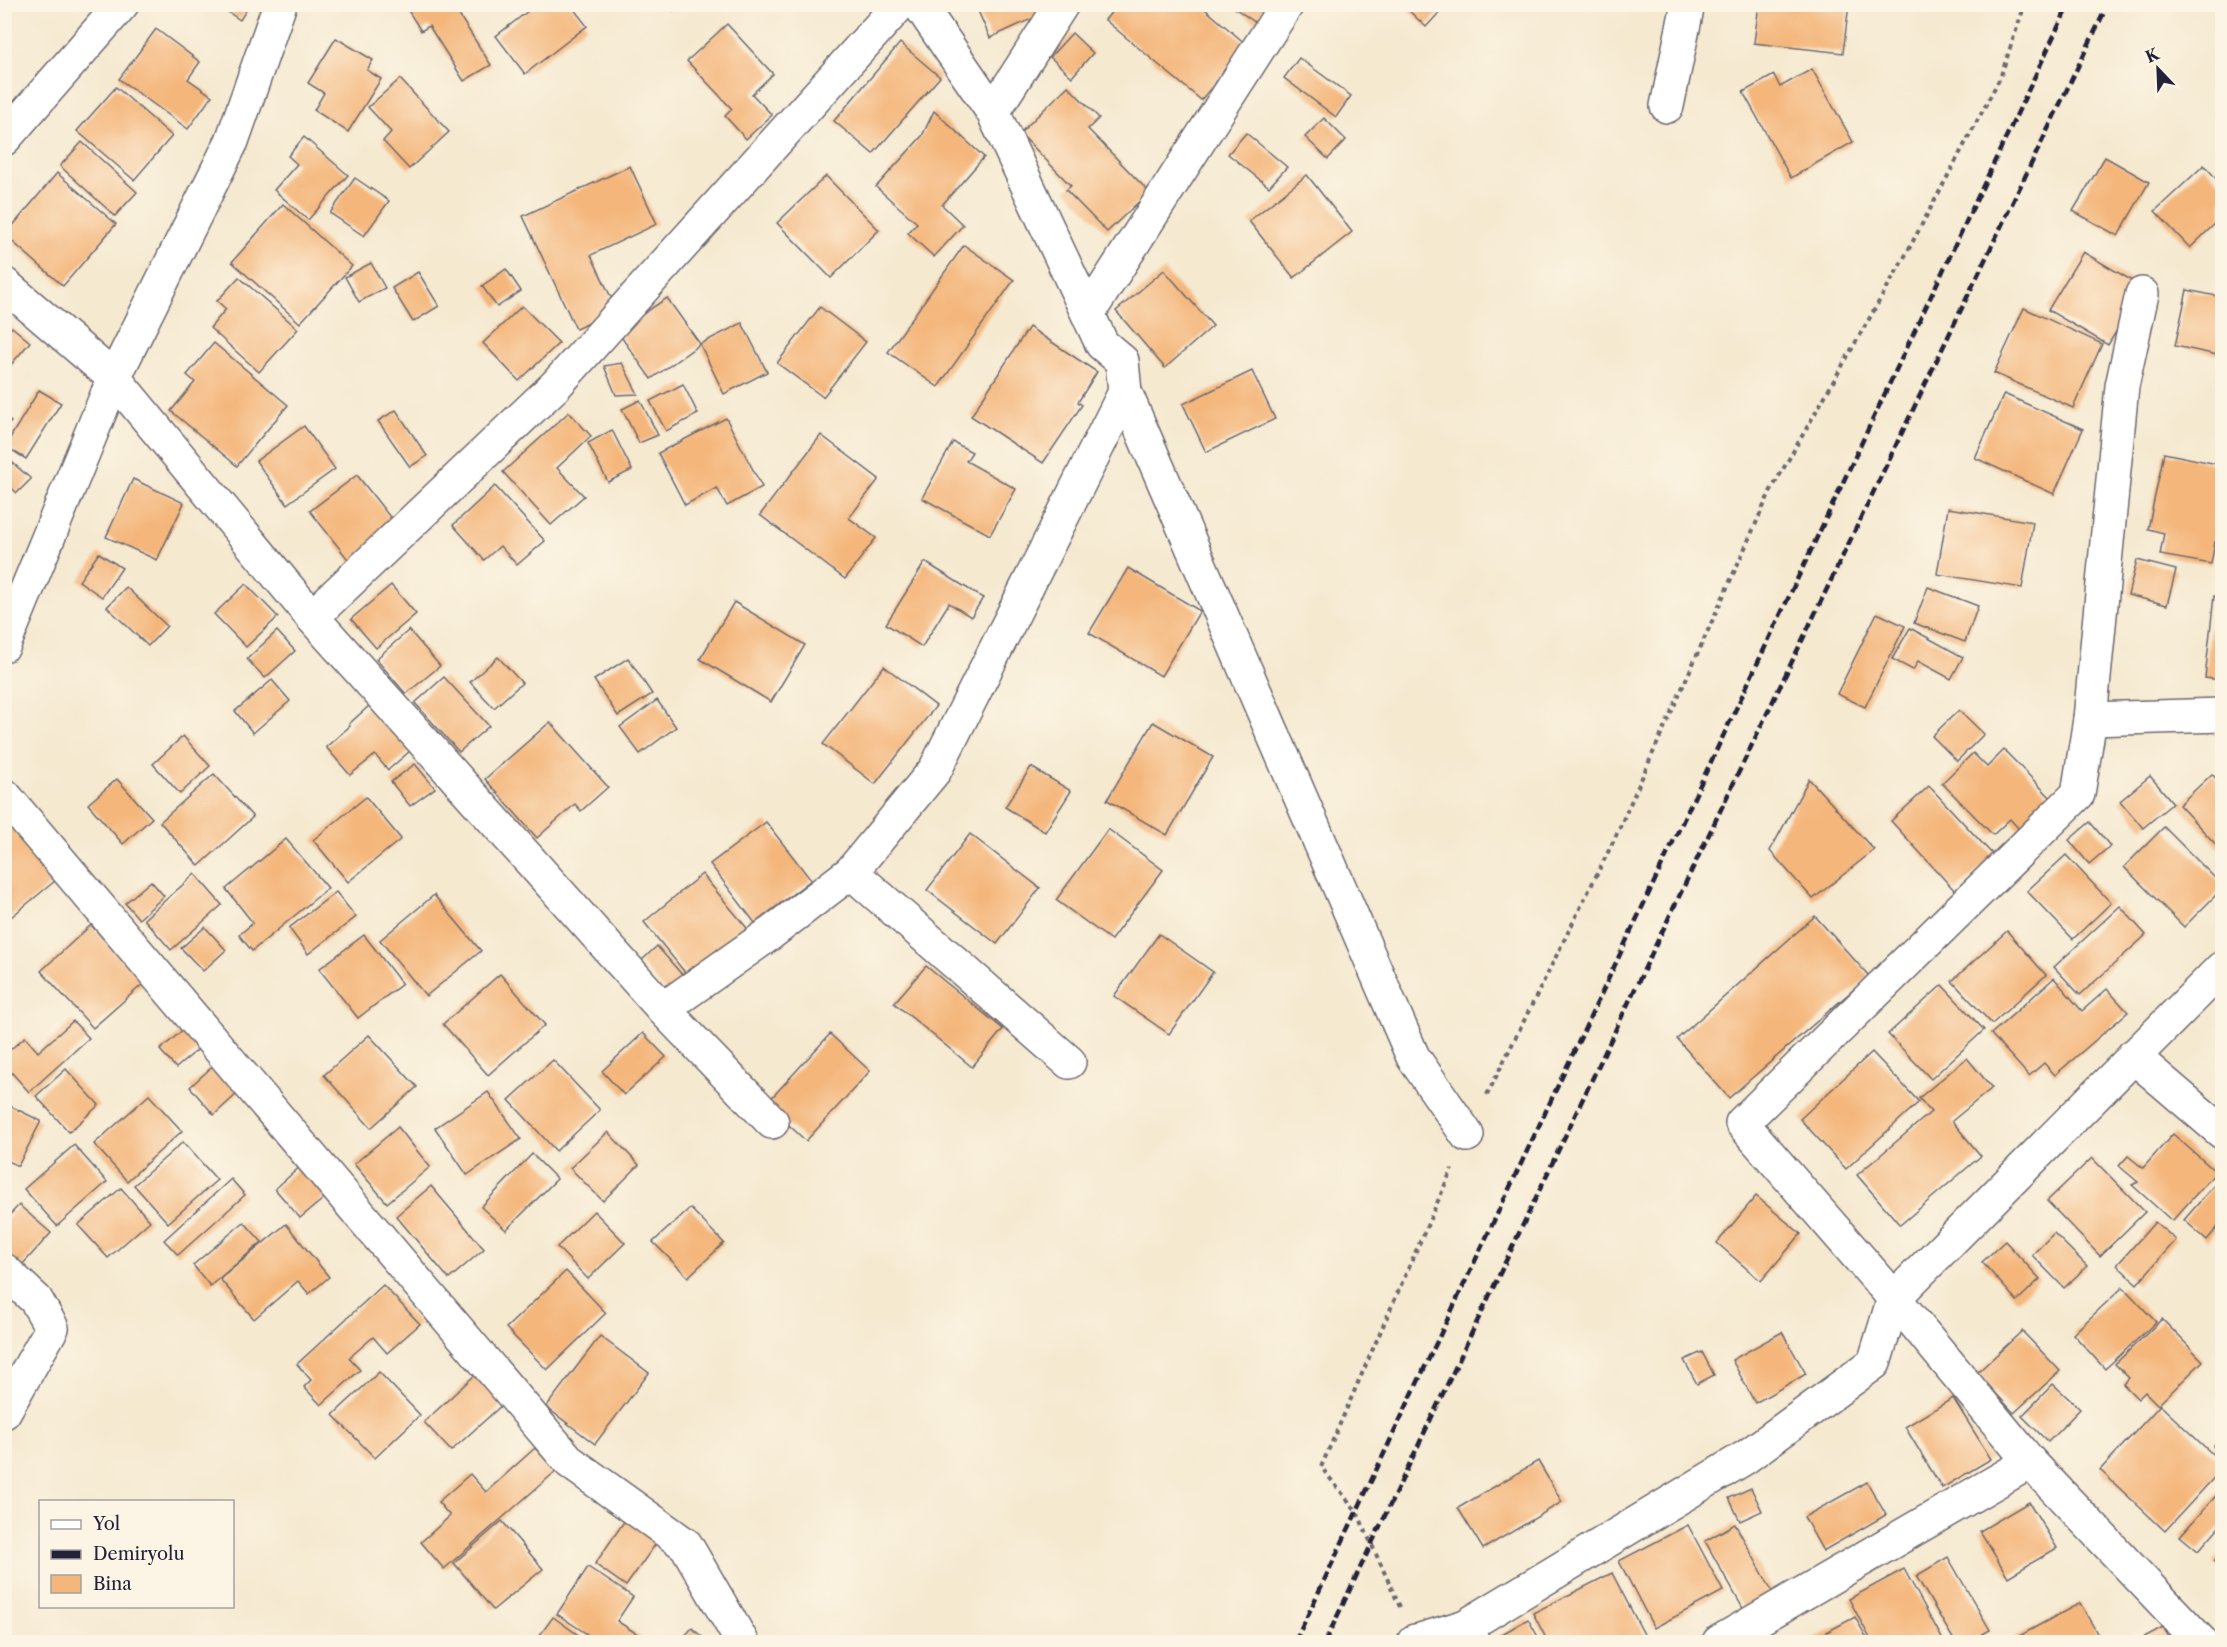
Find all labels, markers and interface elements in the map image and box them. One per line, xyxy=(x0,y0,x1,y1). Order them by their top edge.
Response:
north arrow xyxy=(2128,39,2188,99)
text: K xyxy=(2142,43,2163,67)
legend xyxy=(39,1500,234,1608)
text: Yol xyxy=(92,1513,120,1535)
text: Demiryolu xyxy=(93,1543,185,1565)
text: Bina xyxy=(93,1573,132,1595)

